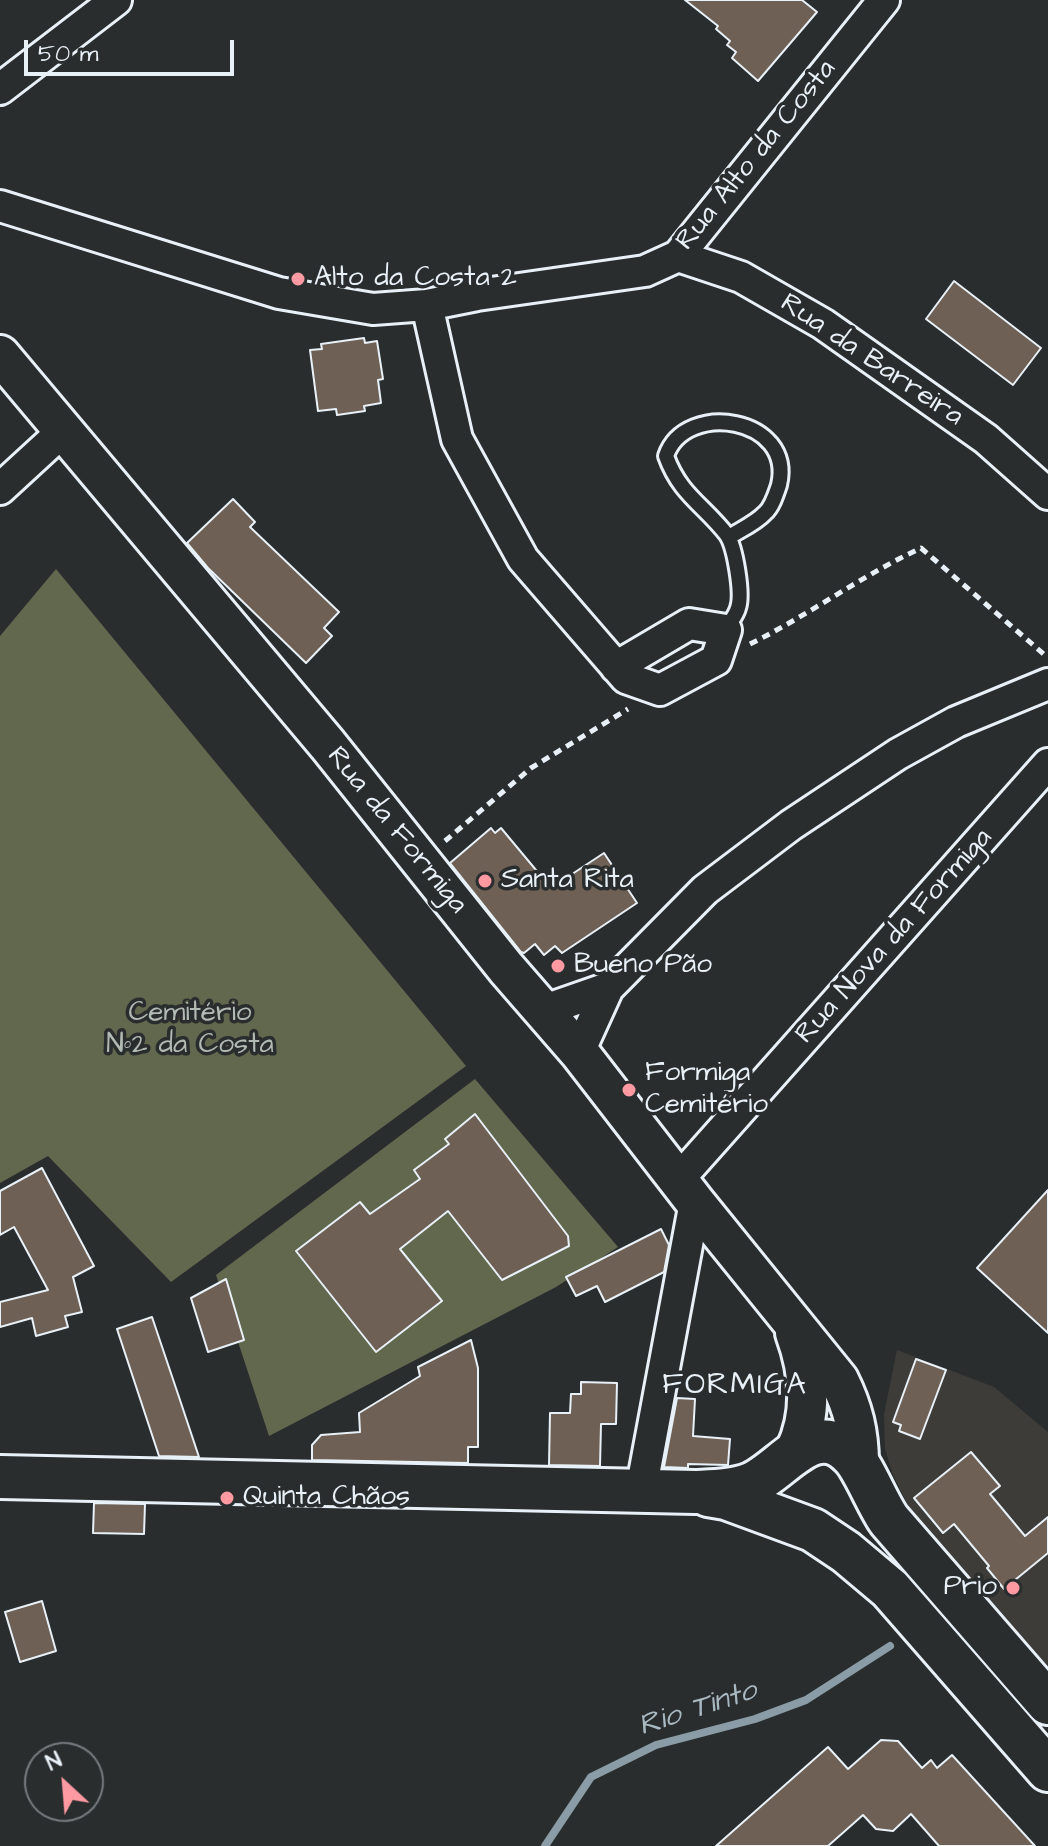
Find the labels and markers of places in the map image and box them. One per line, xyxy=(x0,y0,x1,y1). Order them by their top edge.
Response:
place label: Alto da Costa 2 xyxy=(314,262,517,296)
marker: Alto da Costa 2 xyxy=(289,270,307,288)
place label: Santa Rita xyxy=(501,864,634,898)
marker: Santa Rita xyxy=(476,872,494,890)
place label: Bueno Pão xyxy=(574,949,712,983)
marker: Bueno Pão xyxy=(549,957,567,975)
place label: Formiga Cemitério xyxy=(645,1057,768,1123)
marker: Formiga Cemitério xyxy=(620,1081,638,1099)
place label: Quinta Chãos xyxy=(243,1481,410,1515)
marker: Quinta Chãos xyxy=(218,1489,236,1507)
place label: Prio xyxy=(944,1571,997,1605)
marker: Prio xyxy=(1004,1579,1022,1597)

